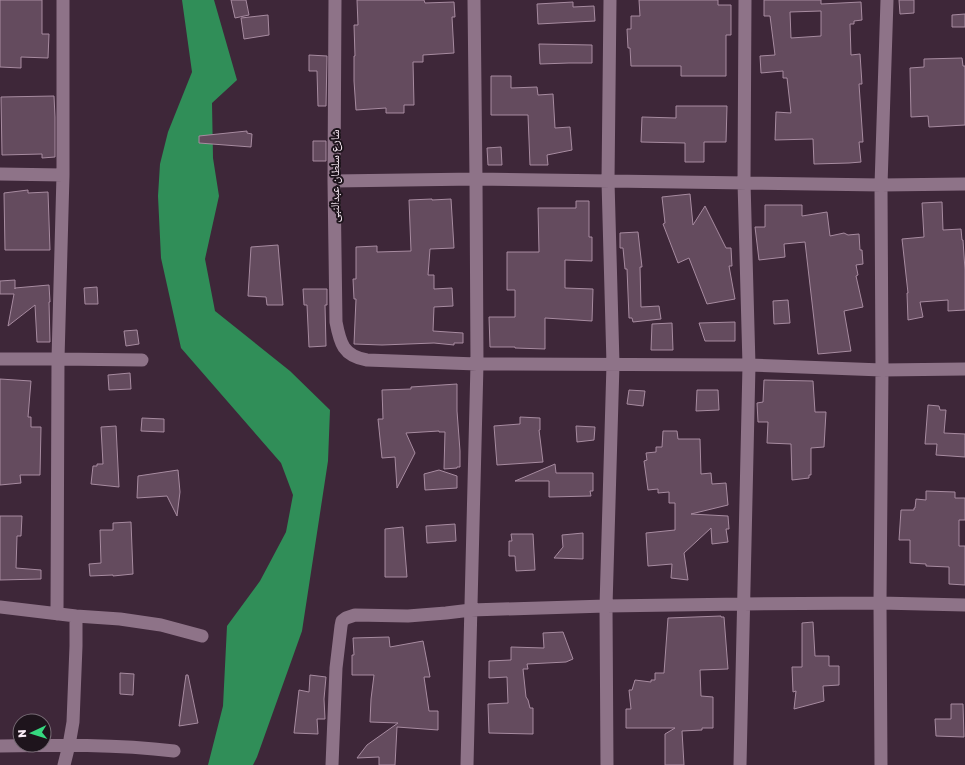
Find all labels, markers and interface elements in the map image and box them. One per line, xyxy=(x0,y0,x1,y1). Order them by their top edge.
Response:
street label: شارع سلطان عبدالنبى xyxy=(327,129,343,223)
north arrow xyxy=(12,713,52,753)
text: N xyxy=(15,729,28,738)

